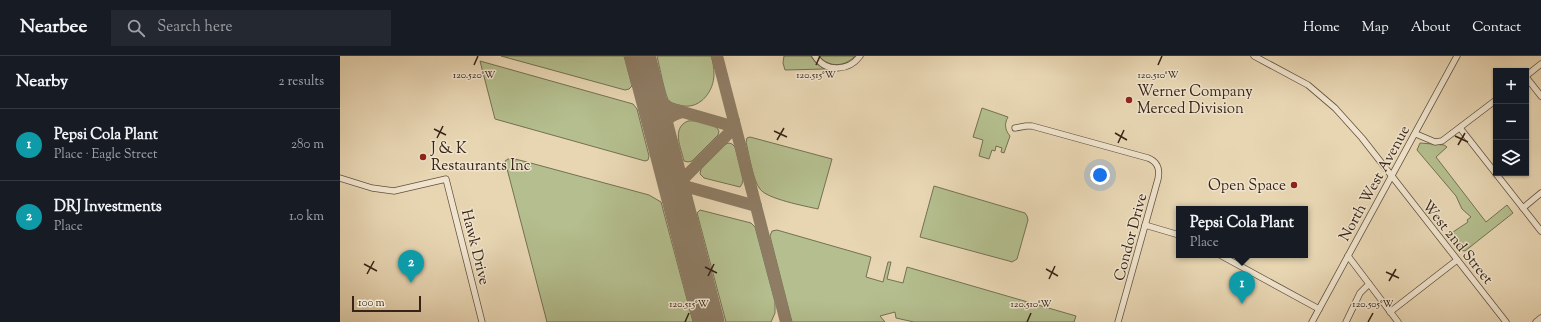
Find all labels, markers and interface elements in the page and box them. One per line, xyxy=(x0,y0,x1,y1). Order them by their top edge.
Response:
search box xyxy=(111,10,391,46)
text: Nearbee xyxy=(20,14,87,41)
icon: search xyxy=(125,17,147,39)
text: Search here xyxy=(157,17,233,38)
text: Home xyxy=(1303,18,1340,38)
text: Map xyxy=(1362,18,1389,38)
text: About xyxy=(1411,18,1450,38)
text: Contact xyxy=(1472,18,1521,38)
text: 120.520°W xyxy=(453,68,495,83)
text: 120.515°W xyxy=(796,68,836,83)
text: 120.510°W xyxy=(1137,68,1179,83)
map controls xyxy=(1493,68,1529,176)
button: + xyxy=(1493,68,1529,104)
text: Nearby xyxy=(16,70,68,94)
text: 2 results xyxy=(279,73,324,91)
place label: Werner Company Merced Division xyxy=(1137,82,1253,120)
marker: Werner Company Merced Division xyxy=(1124,95,1134,105)
button: − xyxy=(1493,104,1529,140)
street label: North West Avenue xyxy=(1335,122,1416,245)
text: Pepsi Cola Plant xyxy=(54,125,158,146)
text: 1 xyxy=(27,136,31,154)
text: 280 m xyxy=(291,136,324,154)
place label: J & K Restaurants Inc xyxy=(430,139,531,177)
button: layers xyxy=(1493,140,1529,176)
text: Place · Eagle Street xyxy=(54,146,157,164)
marker: J & K Restaurants Inc xyxy=(418,152,428,162)
your location xyxy=(1090,165,1110,185)
place label: Open Space xyxy=(1208,176,1286,197)
marker: Open Space xyxy=(1289,180,1299,190)
street label: Condor Drive xyxy=(1110,191,1153,284)
street label: West 2nd Street xyxy=(1416,196,1497,289)
text: DRJ Investments xyxy=(54,197,162,218)
popup xyxy=(1176,206,1308,258)
street label: Hawk Drive xyxy=(455,207,494,287)
text: 2 xyxy=(26,208,32,226)
text: 1.0 km xyxy=(289,208,324,226)
text: Pepsi Cola Plant xyxy=(1190,213,1294,234)
text: Place xyxy=(54,218,83,236)
text: Place xyxy=(1190,234,1219,252)
pin: 2 xyxy=(398,250,424,283)
pin: 1 xyxy=(1229,271,1255,304)
scale bar xyxy=(352,294,421,313)
text: 100 m xyxy=(358,295,385,311)
text: 120.515°W xyxy=(669,297,709,312)
text: 120.510°W xyxy=(1010,297,1052,312)
text: 120.505°W xyxy=(1352,297,1394,312)

